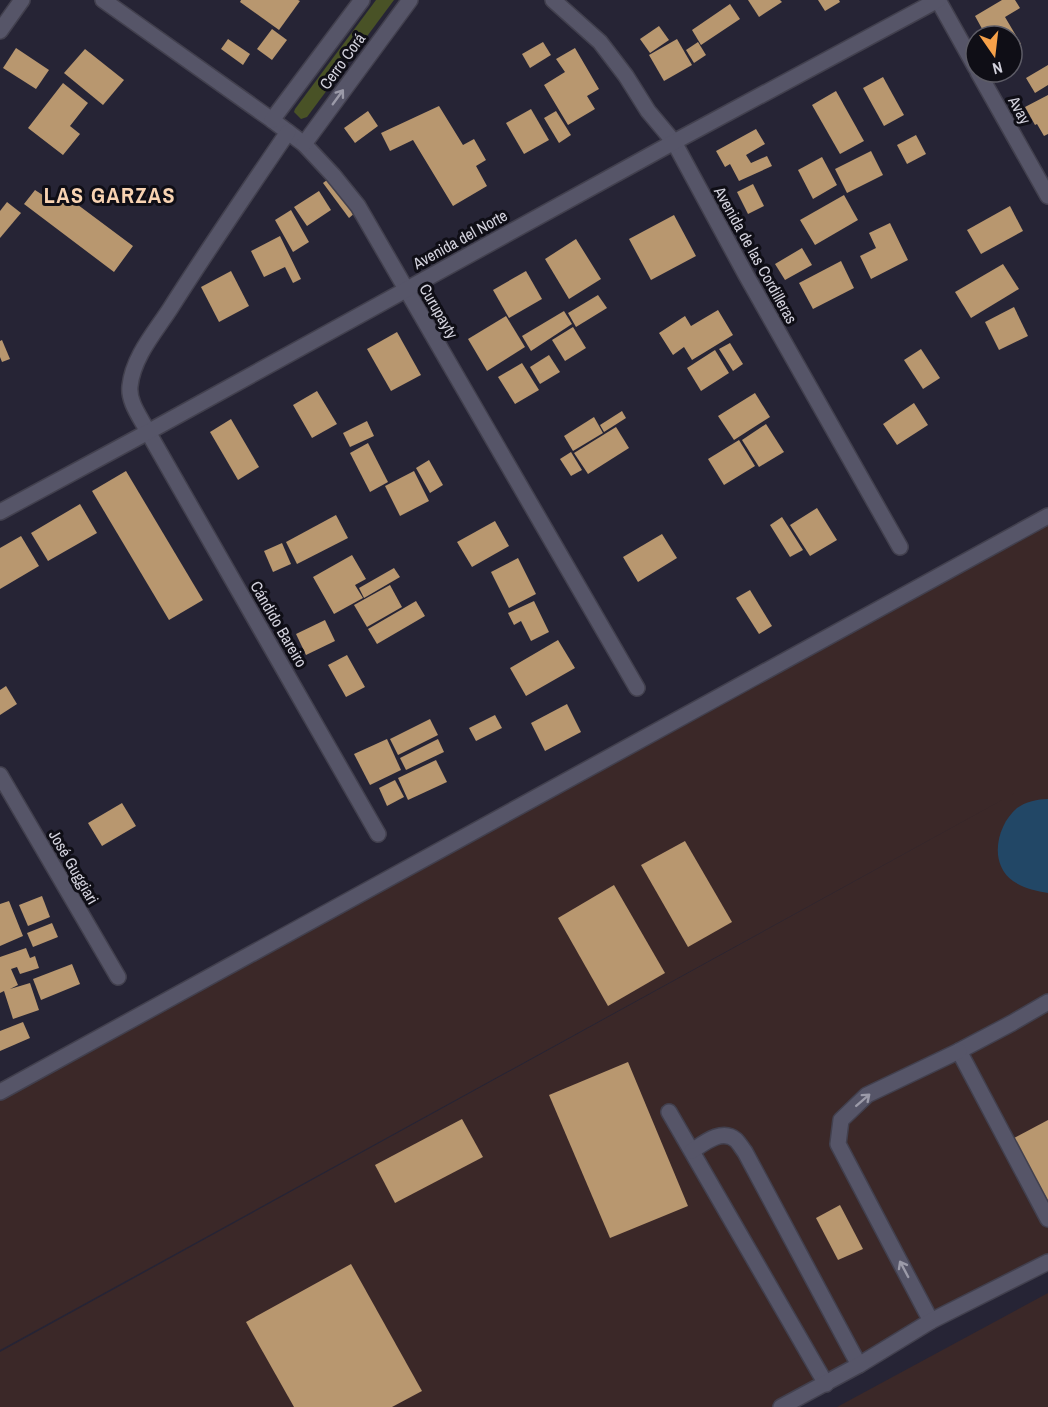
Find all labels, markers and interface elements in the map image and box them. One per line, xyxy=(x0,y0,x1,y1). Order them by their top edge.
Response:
north arrow xyxy=(964,24,1024,84)
street label: Cerro Corá xyxy=(314,28,370,94)
text: N xyxy=(990,57,1005,80)
one-way arrow xyxy=(332,89,345,105)
street label: Avay xyxy=(1003,91,1037,128)
district label: LAS GARZAS xyxy=(44,180,176,210)
street label: Avenida de las Cordilleras xyxy=(709,182,803,328)
street label: Avenida del Norte xyxy=(408,204,511,275)
street label: Curupayty xyxy=(415,280,464,343)
street label: Cándido Bareiro xyxy=(245,577,313,671)
street label: José Guggiari xyxy=(44,826,104,908)
one-way arrow xyxy=(855,1093,870,1107)
one-way arrow xyxy=(898,1261,910,1278)

